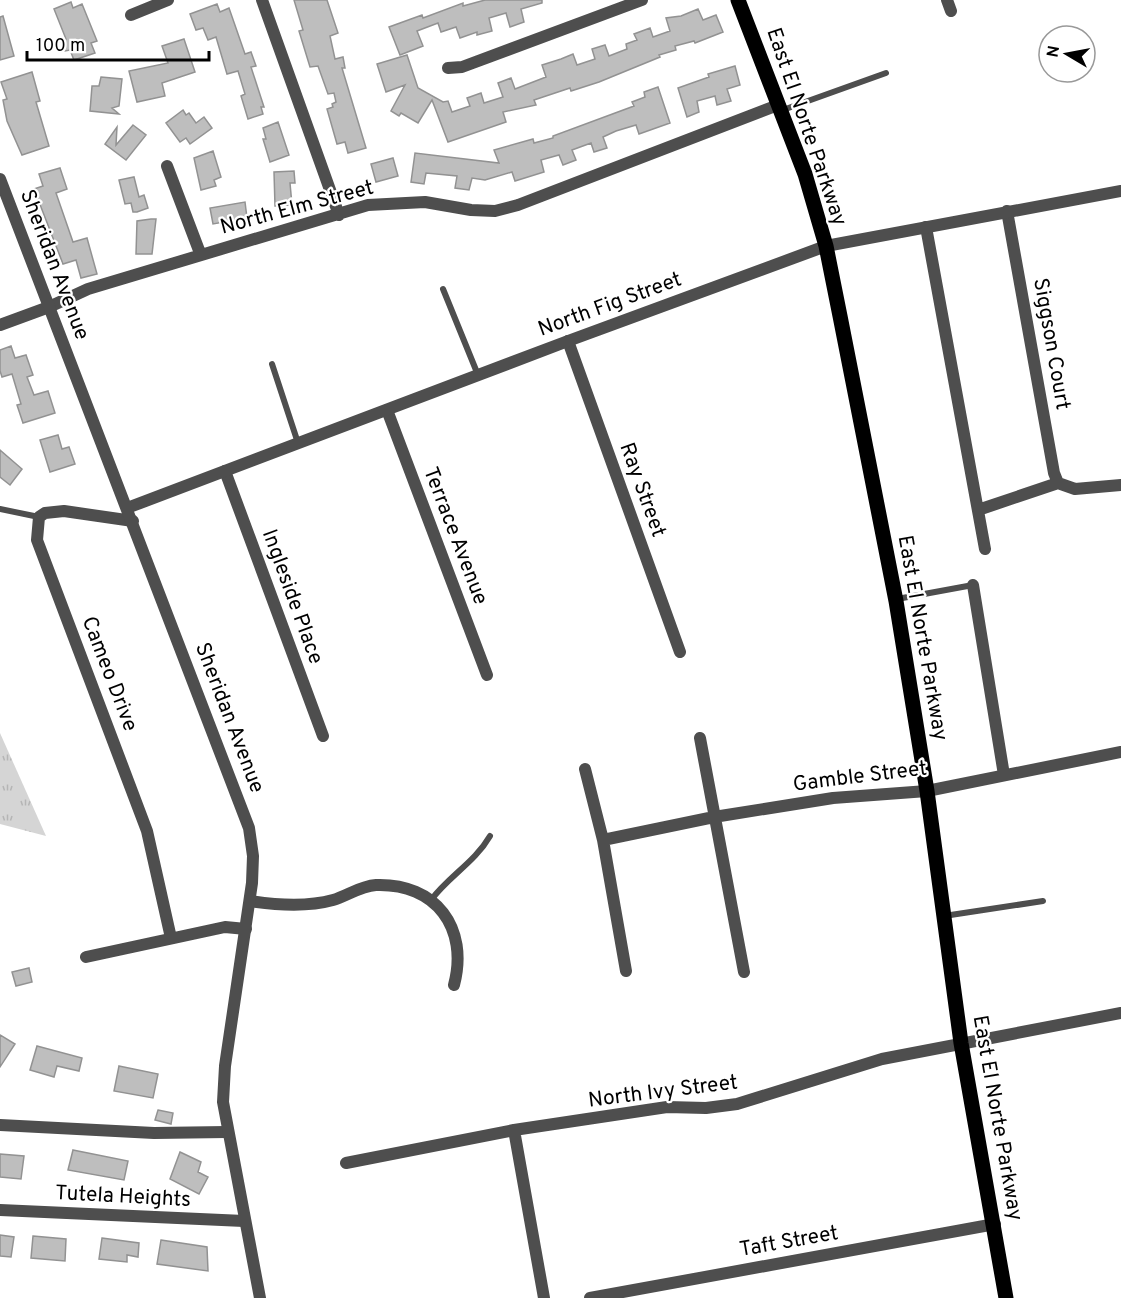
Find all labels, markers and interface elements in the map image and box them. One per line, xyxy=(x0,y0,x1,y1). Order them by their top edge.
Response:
scale bar xyxy=(27,24,208,62)
street label: East El Norte Parkway xyxy=(759,24,853,230)
north arrow xyxy=(1037,24,1097,84)
text: 100 m xyxy=(36,35,85,58)
text: N xyxy=(1043,44,1065,59)
street label: North Elm Street xyxy=(217,175,377,241)
street label: Sheridan Avenue xyxy=(13,186,95,344)
street label: North Fig Street xyxy=(534,266,686,344)
street label: Siggson Court xyxy=(1026,276,1076,412)
street label: Ray Street xyxy=(612,439,672,541)
street label: Terrace Avenue xyxy=(416,463,494,609)
street label: Ingleside Place xyxy=(255,526,329,668)
street label: East El Norte Parkway xyxy=(891,533,953,743)
street label: Cameo Drive xyxy=(75,613,143,735)
street label: Sheridan Avenue xyxy=(188,639,270,797)
street label: Gamble Street xyxy=(791,755,929,799)
street label: East El Norte Parkway xyxy=(966,1013,1028,1223)
street label: North Ivy Street xyxy=(587,1069,739,1115)
street label: Tutela Heights xyxy=(54,1180,192,1214)
street label: Taft Street xyxy=(738,1220,840,1264)

